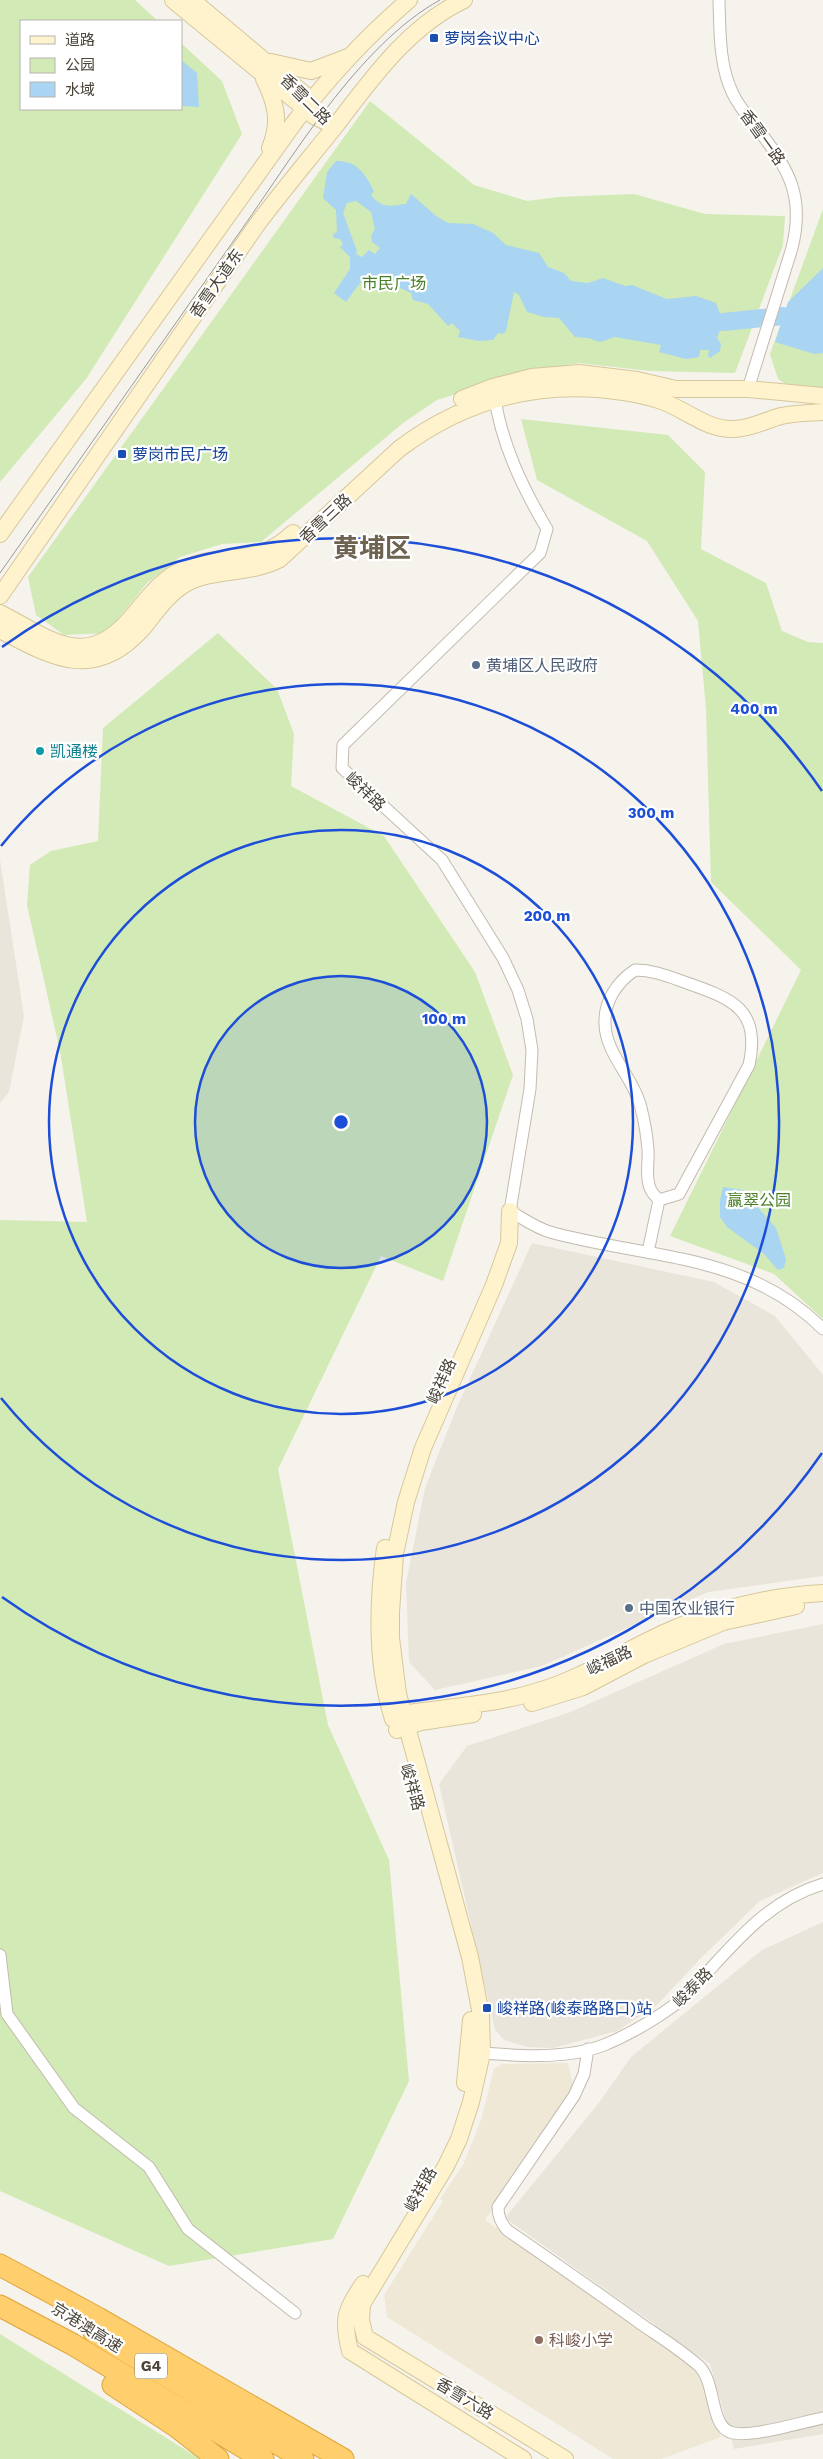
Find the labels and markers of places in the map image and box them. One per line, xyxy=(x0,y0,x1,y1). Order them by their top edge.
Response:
place label: 萝岗会议中心 xyxy=(444,29,540,48)
marker: 萝岗会议中心 xyxy=(428,32,440,44)
place label: 萝岗市民广场 xyxy=(132,445,228,464)
marker: 萝岗市民广场 xyxy=(116,448,128,460)
place label: 黄埔区人民政府 xyxy=(486,656,598,675)
marker: 黄埔区人民政府 xyxy=(470,659,482,671)
place label: 凯通楼 xyxy=(50,742,98,761)
marker: 凯通楼 xyxy=(34,745,46,757)
centre of rings xyxy=(332,1113,350,1131)
place label: 中国农业银行 xyxy=(639,1599,735,1618)
marker: 中国农业银行 xyxy=(623,1602,635,1614)
place label: 峻祥路(峻泰路路口)站 xyxy=(497,1999,652,2018)
marker: 峻祥路(峻泰路路口)站 xyxy=(481,2002,493,2014)
place label: 科峻小学 xyxy=(549,2331,613,2350)
marker: 科峻小学 xyxy=(533,2334,545,2346)

